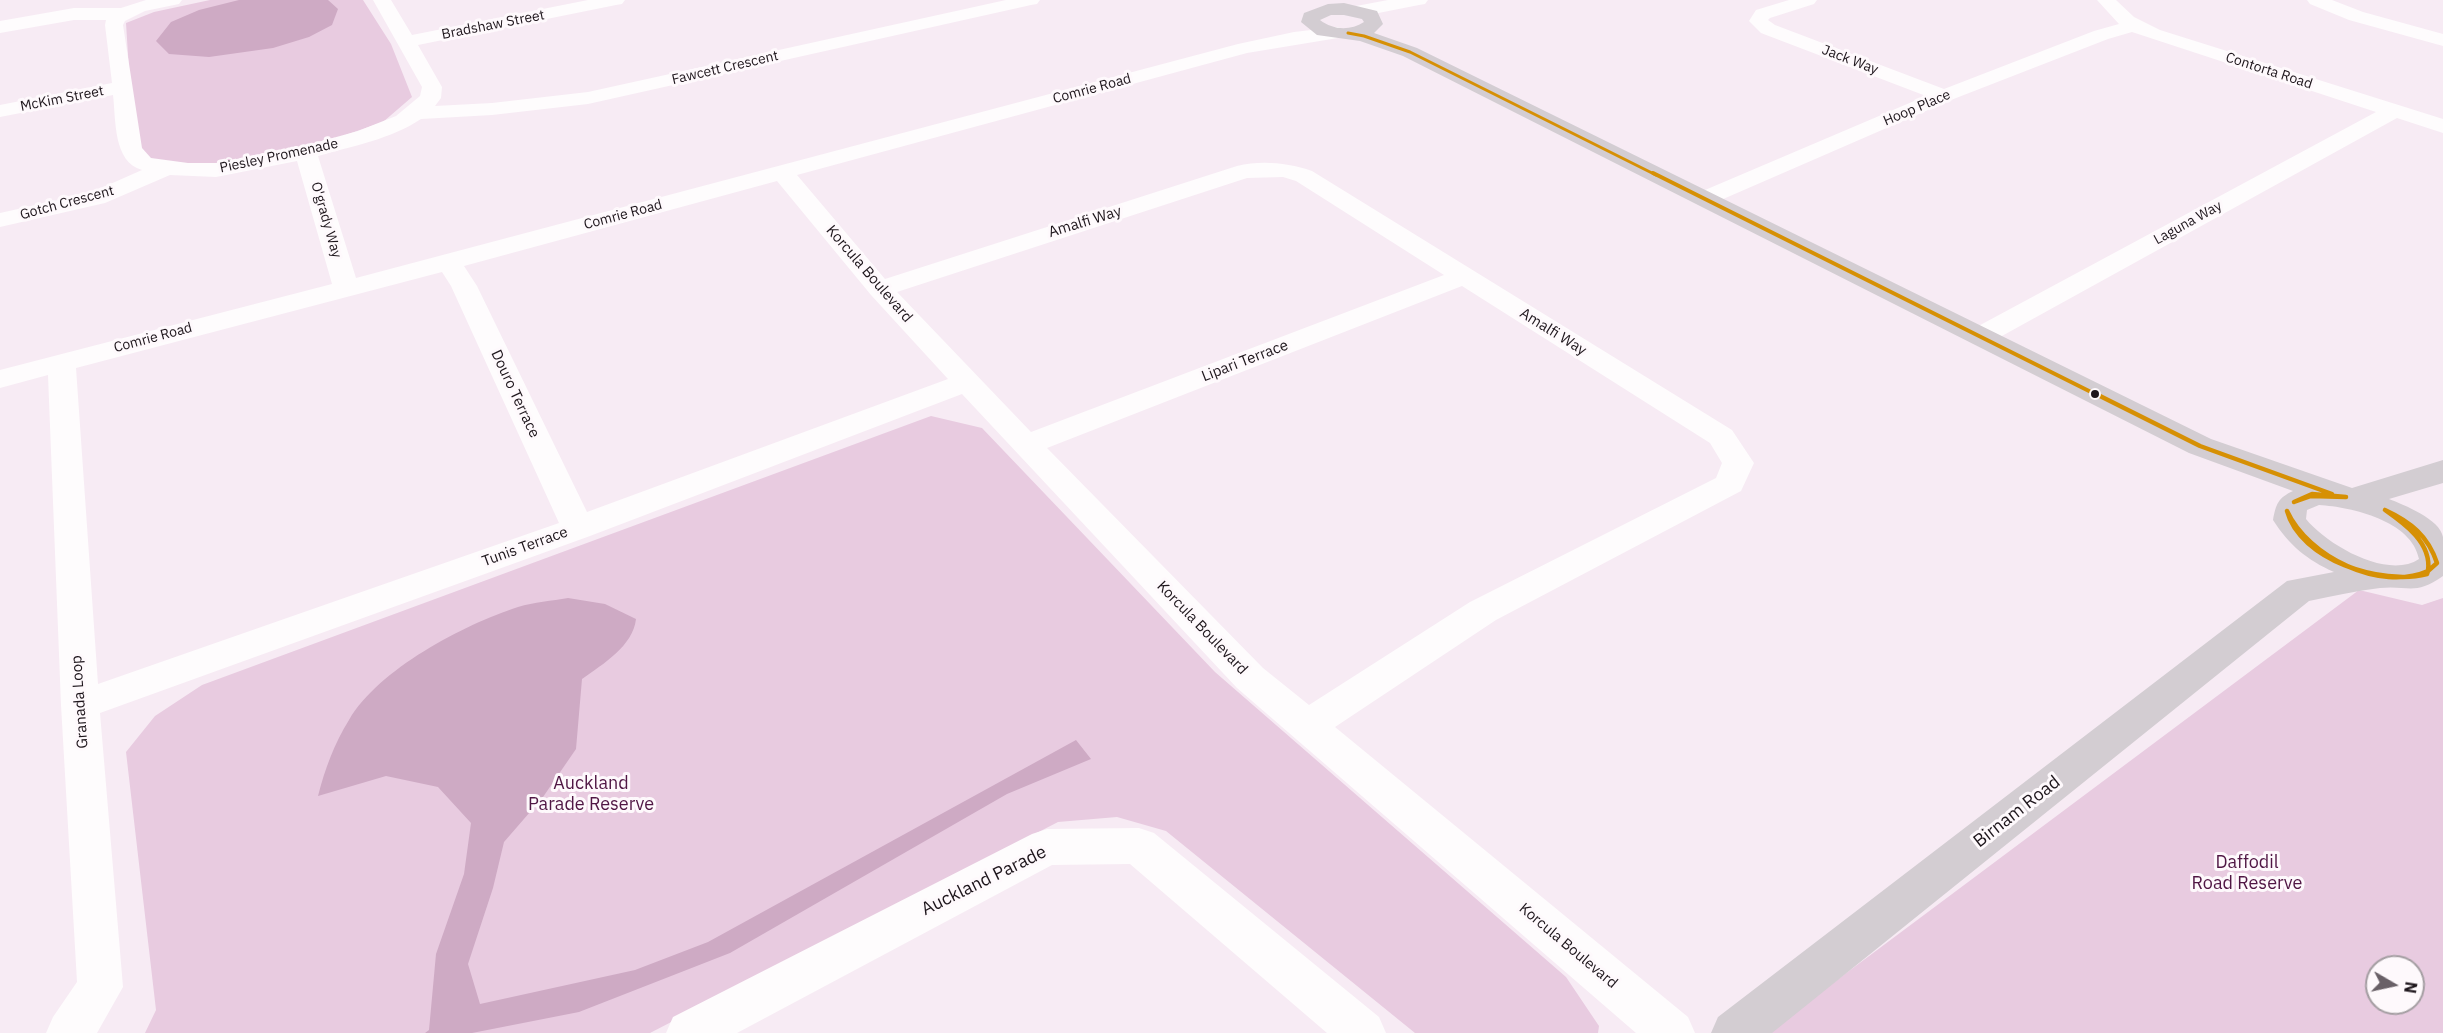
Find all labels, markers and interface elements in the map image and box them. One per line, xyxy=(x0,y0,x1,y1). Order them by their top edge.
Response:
street label: Bradshaw Street xyxy=(440,7,546,43)
street label: Jack Way xyxy=(1819,42,1881,78)
street label: Fawcett Crescent xyxy=(670,48,780,88)
street label: Contorta Road xyxy=(2223,49,2315,93)
street label: Comrie Road xyxy=(1051,70,1133,108)
street label: McKim Street xyxy=(19,83,105,115)
street label: Hoop Place xyxy=(1881,86,1953,130)
street label: Piesley Promenade xyxy=(218,135,340,177)
street label: O'grady Way xyxy=(307,180,345,260)
street label: Gotch Crescent xyxy=(18,182,116,224)
street label: Comrie Road xyxy=(582,196,664,234)
street label: Laguna Way xyxy=(2151,197,2225,249)
street label: Amalfi Way xyxy=(1046,202,1124,242)
street label: Korcula Boulevard xyxy=(822,222,916,326)
street label: Amalfi Way xyxy=(1516,304,1590,360)
street label: Comrie Road xyxy=(112,319,194,357)
street label: Lipari Terrace xyxy=(1199,336,1291,386)
street label: Douro Terrace xyxy=(487,347,543,441)
unlabelled marker xyxy=(2089,388,2101,400)
street label: Tunis Terrace xyxy=(480,523,570,571)
street label: Korcula Boulevard xyxy=(1153,578,1251,678)
street label: Granada Loop xyxy=(68,655,92,749)
street label: Birnam Road xyxy=(1969,771,2065,853)
park label: Auckland Parade Reserve xyxy=(528,773,654,816)
street label: Auckland Parade xyxy=(918,841,1050,921)
park label: Daffodil Road Reserve xyxy=(2192,852,2302,894)
street label: Korcula Boulevard xyxy=(1515,900,1621,992)
north arrow xyxy=(2365,955,2425,1015)
text: N xyxy=(2400,980,2422,995)

